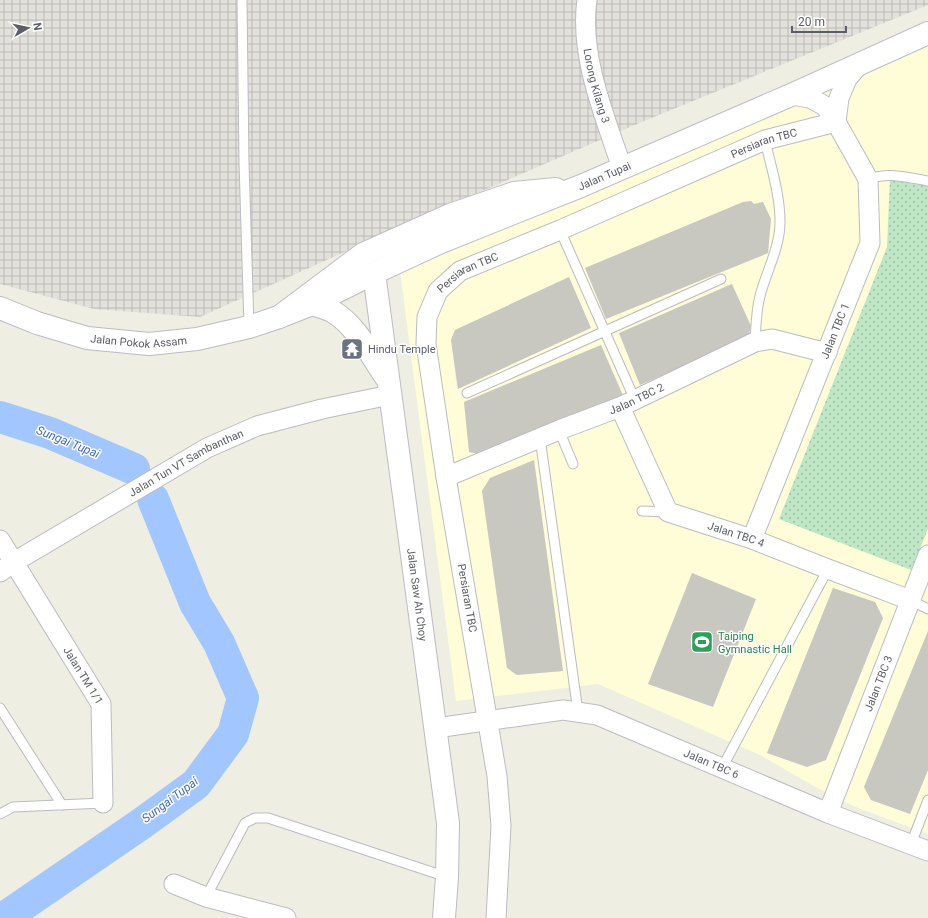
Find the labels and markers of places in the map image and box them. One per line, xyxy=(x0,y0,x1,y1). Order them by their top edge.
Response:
temple icon: Hindu Temple xyxy=(339,336,365,362)
place label: Hindu Temple xyxy=(368,343,436,356)
sports icon: Taiping Gymnastic Hall xyxy=(689,629,715,655)
place label: Taiping Gymnastic Hall xyxy=(718,630,792,656)

